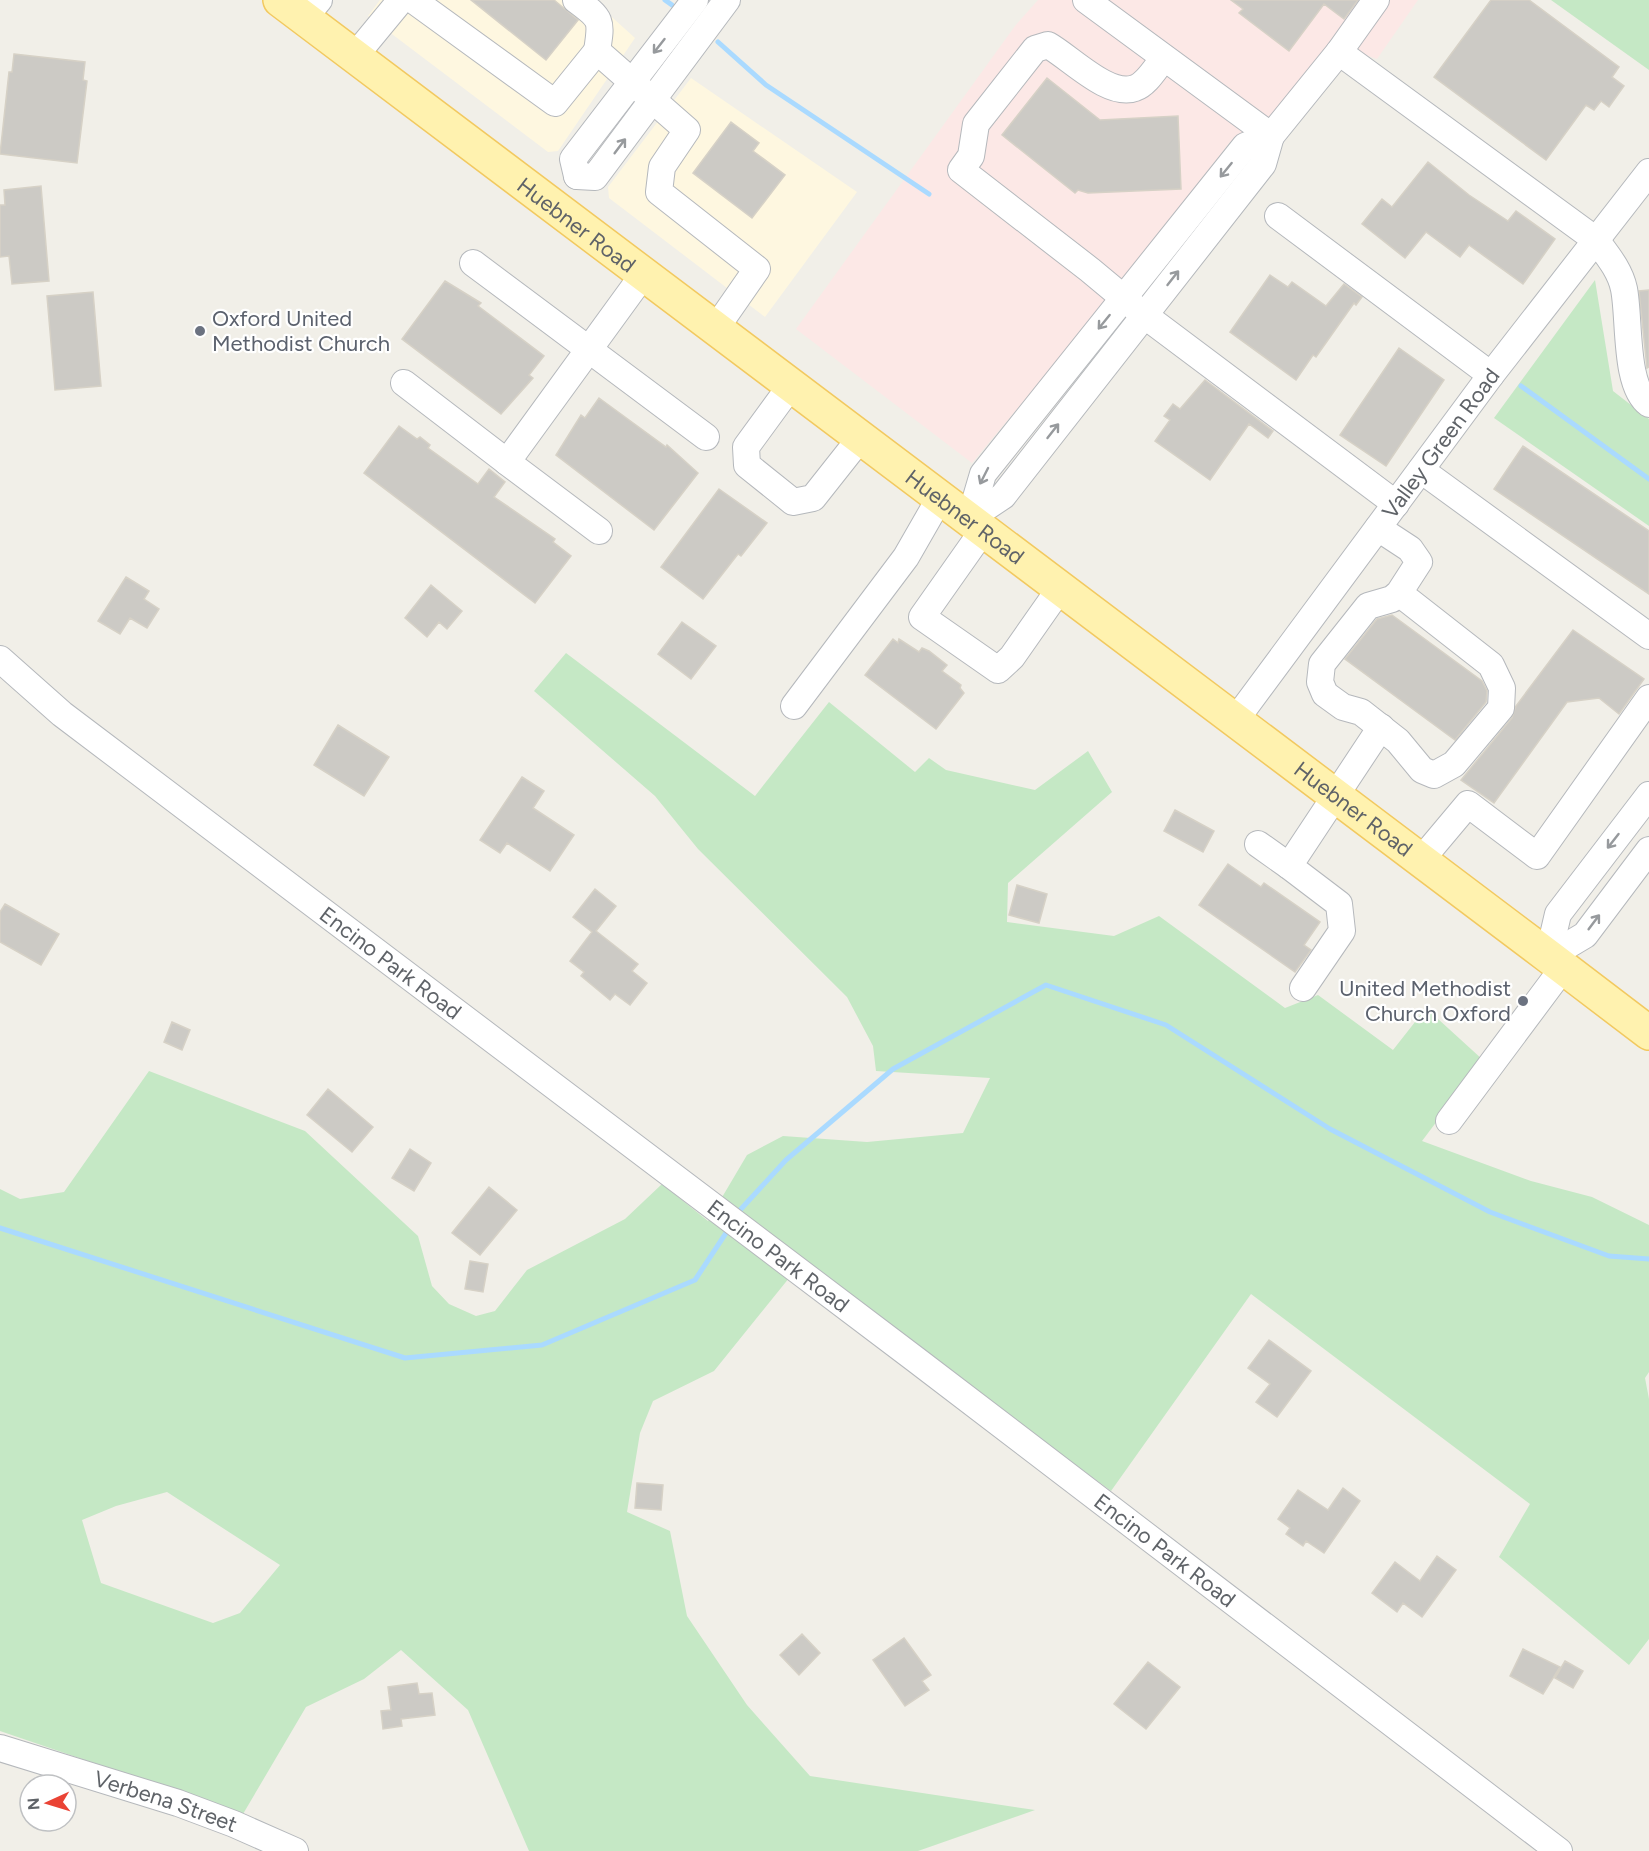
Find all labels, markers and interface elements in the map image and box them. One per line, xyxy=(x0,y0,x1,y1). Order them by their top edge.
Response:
one-way arrow xyxy=(653,38,666,54)
one-way arrow xyxy=(614,138,627,154)
one-way arrow xyxy=(1219,162,1232,178)
street label: Huebner Road xyxy=(512,172,641,278)
one-way arrow xyxy=(1167,270,1180,286)
place label: Oxford United Methodist Church xyxy=(212,305,390,357)
one-way arrow xyxy=(1098,314,1111,330)
marker: Oxford United Methodist Church xyxy=(193,324,207,338)
street label: Valley Green Road xyxy=(1376,363,1506,524)
one-way arrow xyxy=(1047,424,1059,440)
street label: Huebner Road xyxy=(900,464,1029,570)
one-way arrow xyxy=(978,467,990,485)
street label: Huebner Road xyxy=(1289,756,1418,863)
one-way arrow xyxy=(1607,833,1620,849)
street label: Encino Park Road xyxy=(314,901,467,1025)
one-way arrow xyxy=(1588,915,1601,931)
place label: United Methodist Church Oxford xyxy=(1339,975,1511,1027)
marker: United Methodist Church Oxford xyxy=(1516,994,1530,1008)
street label: Encino Park Road xyxy=(702,1194,854,1318)
street label: Encino Park Road xyxy=(1089,1488,1241,1613)
street label: Verbena Street xyxy=(91,1765,241,1838)
north arrow xyxy=(18,1773,78,1833)
text: N xyxy=(24,1797,43,1811)

